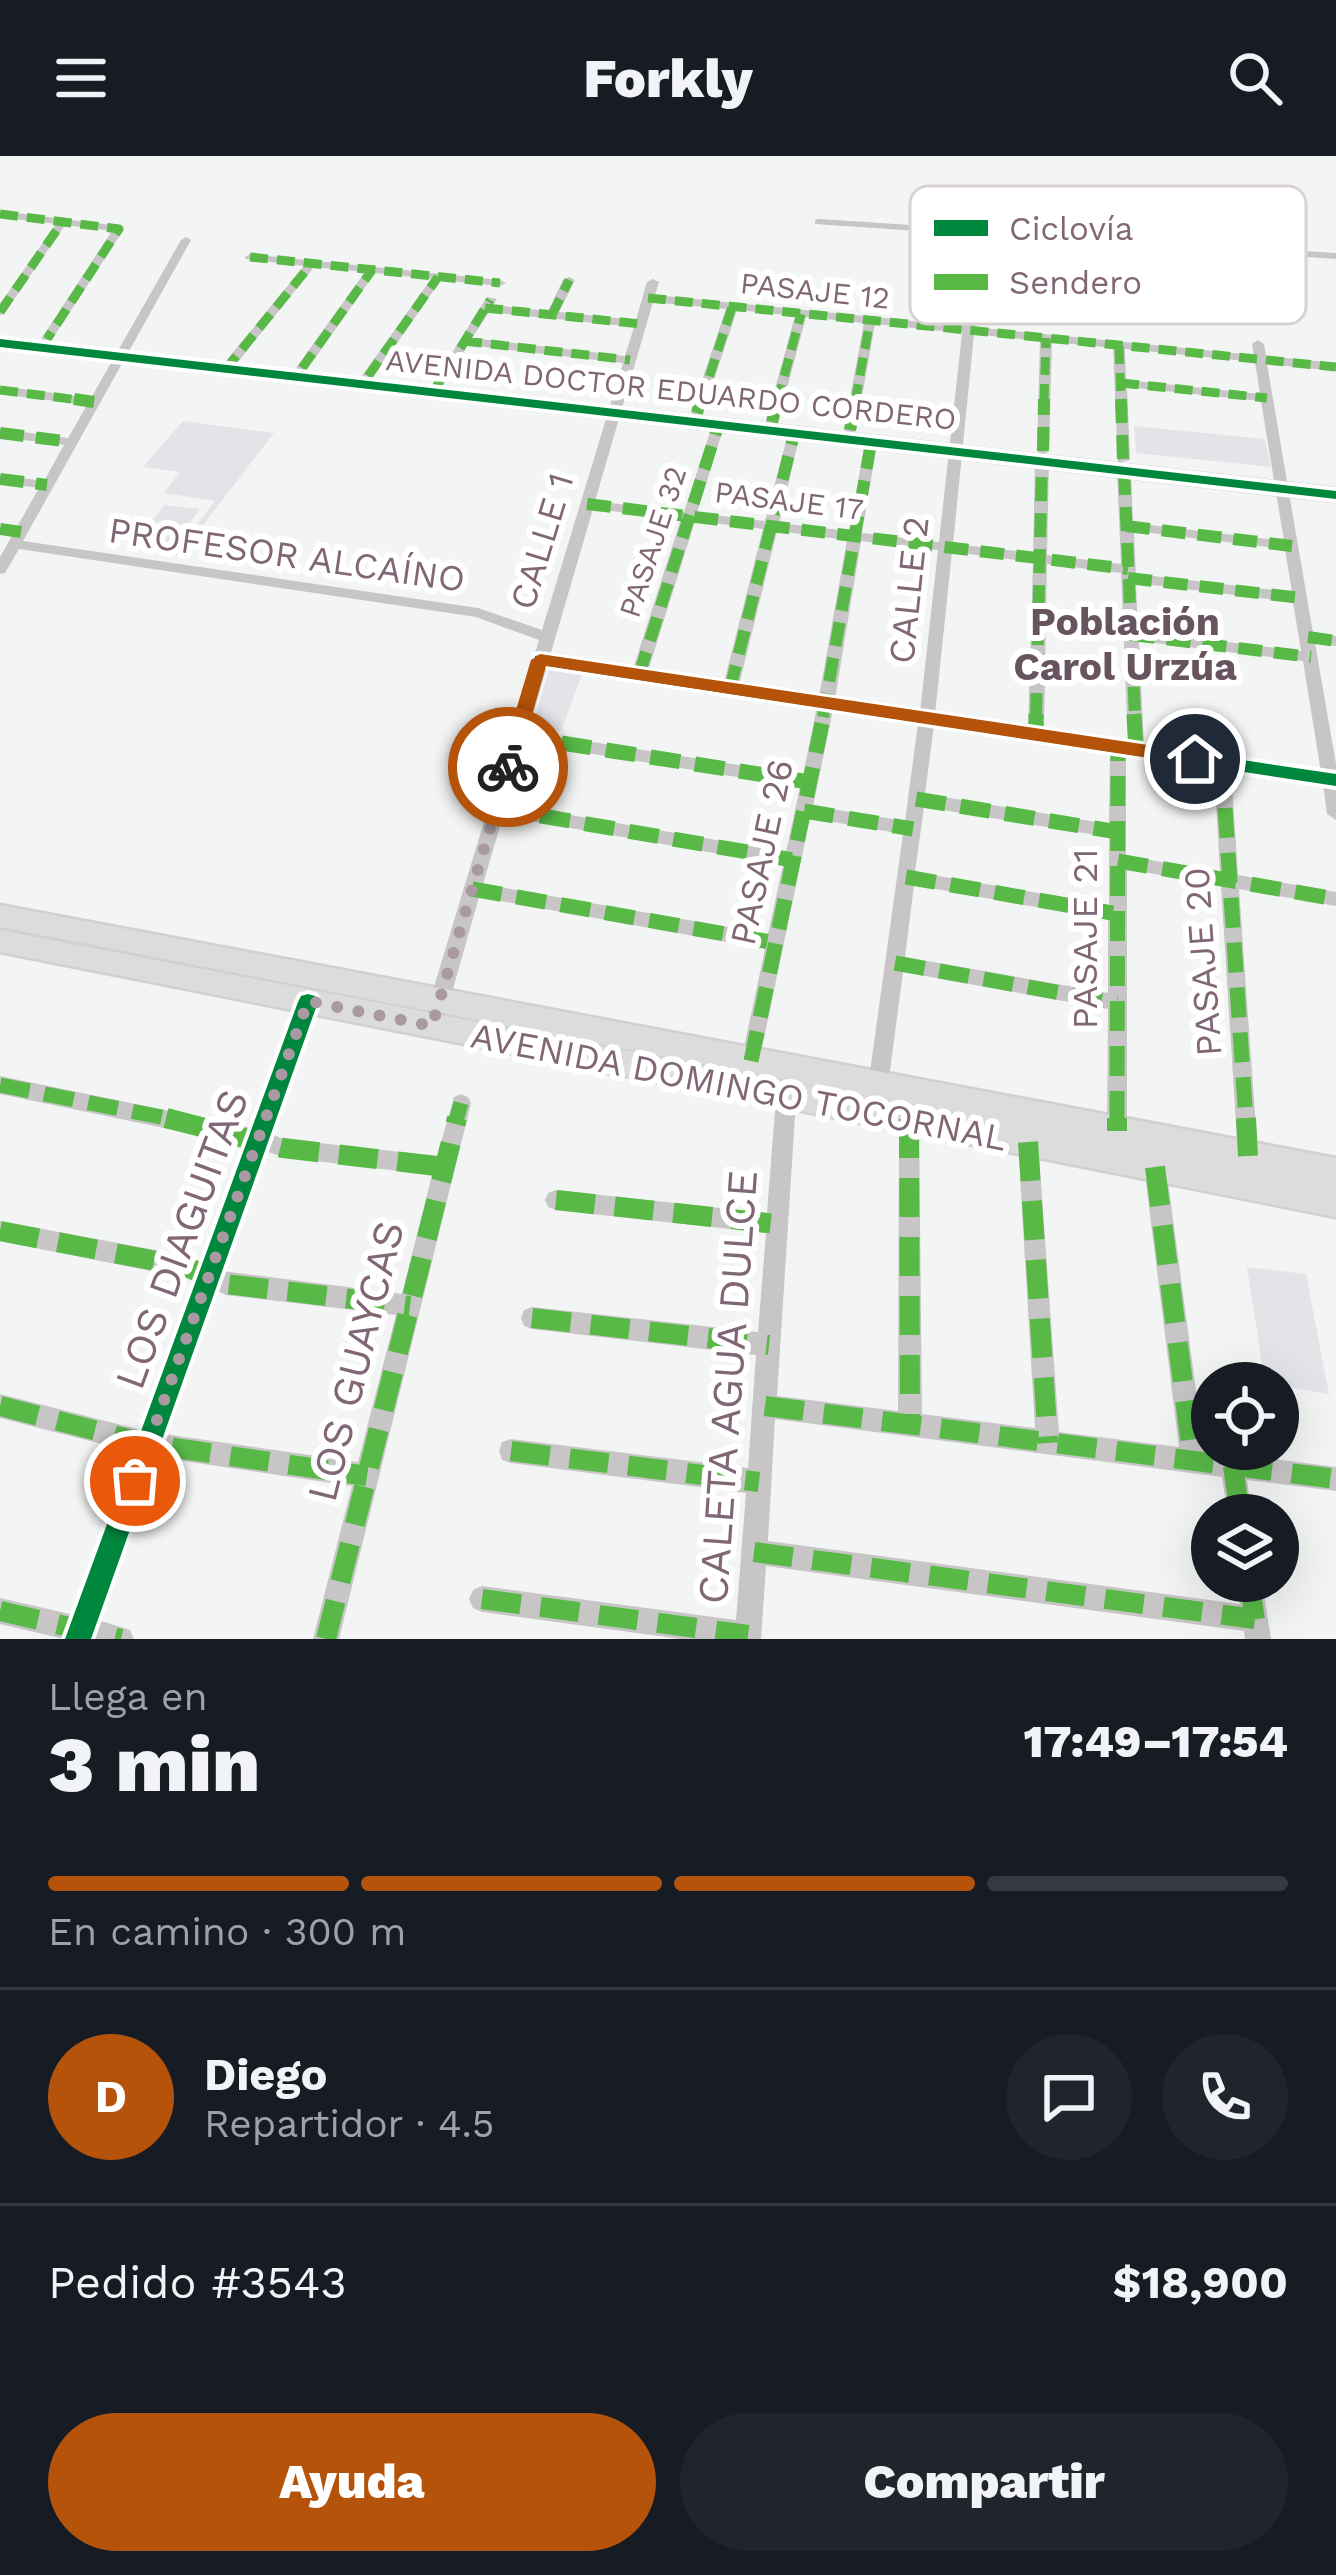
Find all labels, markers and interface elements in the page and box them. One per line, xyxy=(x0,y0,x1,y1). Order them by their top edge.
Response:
icon: menu xyxy=(48,45,114,111)
icon: search xyxy=(1222,45,1288,111)
text: Forkly xyxy=(583,47,753,110)
legend xyxy=(910,186,1306,324)
text: Ciclovía xyxy=(1009,209,1133,248)
text: Sendero xyxy=(1009,263,1142,302)
street label: PASAJE 12 xyxy=(739,265,892,316)
street label: AVENIDA DOCTOR EDUARDO CORDERO xyxy=(384,342,958,437)
street label: PASAJE 32 xyxy=(612,462,693,622)
street label: CALLE 1 xyxy=(501,468,583,614)
street label: PASAJE 17 xyxy=(713,474,865,527)
street label: PROFESOR ALCAÍNO xyxy=(106,509,468,601)
street label: CALLE 2 xyxy=(880,514,938,666)
district label: Población Carol Urzúa xyxy=(1013,599,1237,689)
courier xyxy=(448,707,568,827)
pin xyxy=(1144,708,1246,810)
icon: home xyxy=(1162,726,1228,792)
icon: bike xyxy=(475,734,541,800)
street label: PASAJE 26 xyxy=(722,756,802,949)
street label: PASAJE 21 xyxy=(1064,849,1106,1029)
street label: PASAJE 20 xyxy=(1175,866,1231,1058)
street label: AVENIDA DOMINGO TOCORNAL xyxy=(467,1014,1010,1160)
street label: LOS DIAGUITAS xyxy=(105,1083,258,1395)
street label: CALETA AGUA DULCE xyxy=(688,1168,767,1606)
street label: LOS GUAYCAS xyxy=(297,1216,414,1506)
map controls xyxy=(1191,1362,1299,1602)
button: locate xyxy=(1191,1362,1299,1470)
pin xyxy=(84,1430,186,1532)
icon: bag xyxy=(102,1448,168,1514)
button: layers xyxy=(1191,1494,1299,1602)
text: Llega en xyxy=(48,1674,208,1719)
text: 17:49–17:54 xyxy=(1023,1715,1288,1768)
text: 3 min xyxy=(48,1718,260,1810)
text: En camino · 300 m xyxy=(48,1909,406,1954)
button: chat xyxy=(1006,2034,1132,2160)
button: phone xyxy=(1162,2034,1288,2160)
text: Diego xyxy=(204,2048,328,2101)
text: D xyxy=(95,2070,127,2123)
text: Repartidor · 4.5 xyxy=(204,2101,495,2146)
text: Pedido #3543 xyxy=(48,2256,347,2309)
text: $18,900 xyxy=(1113,2256,1288,2309)
button: Ayuda xyxy=(48,2413,656,2551)
button: Compartir xyxy=(680,2413,1288,2551)

